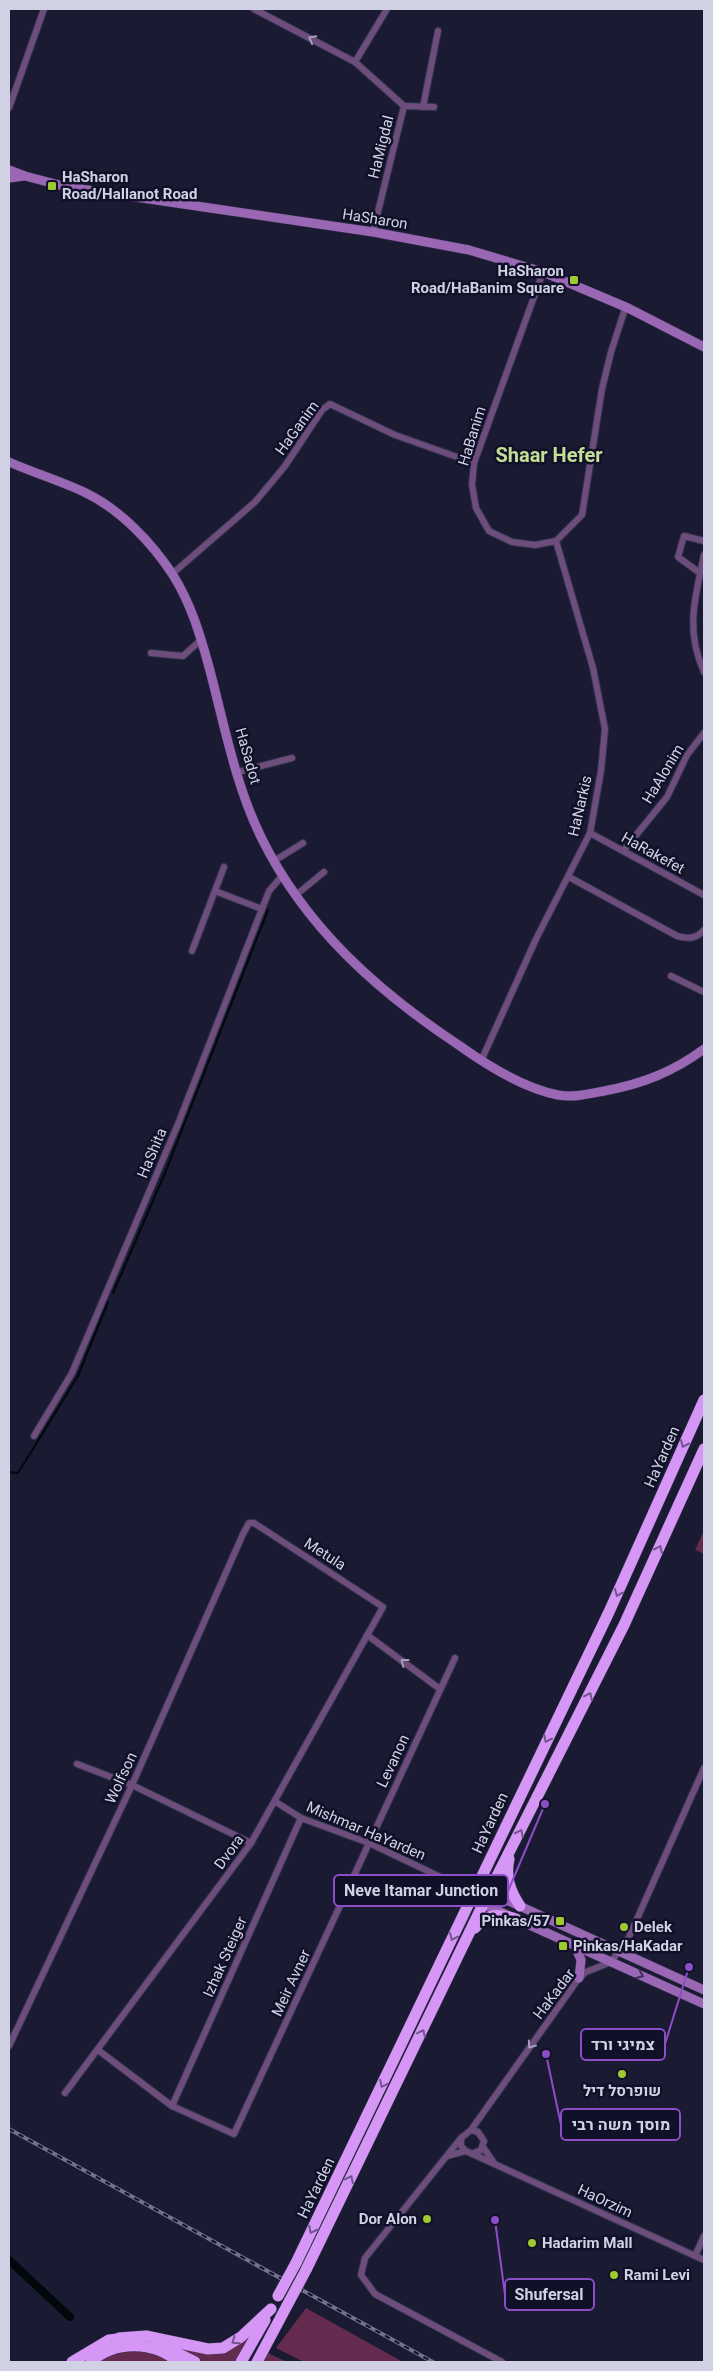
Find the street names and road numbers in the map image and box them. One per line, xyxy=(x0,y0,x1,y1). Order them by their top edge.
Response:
street label: HaMigdal xyxy=(364,114,398,180)
street label: HaSharon xyxy=(341,205,409,233)
street label: HaGanim xyxy=(271,397,323,459)
street label: HaBanim xyxy=(454,404,490,468)
street label: HaSadot xyxy=(231,726,265,786)
street label: HaAlonim xyxy=(638,741,688,807)
street label: HaNarkis xyxy=(564,774,596,838)
street label: HaRakefet xyxy=(618,828,688,878)
street label: HaShita xyxy=(133,1125,171,1181)
street label: HaYarden xyxy=(641,1424,683,1490)
street label: Metula xyxy=(301,1534,349,1574)
street label: Levanon xyxy=(373,1732,413,1790)
street label: Wolfson xyxy=(101,1749,141,1807)
street label: HaYarden xyxy=(468,1790,512,1856)
street label: Mishmar HaYarden xyxy=(304,1798,428,1864)
street label: Dvora xyxy=(210,1831,248,1873)
street label: Izhak Steiger xyxy=(199,1914,251,2000)
street label: Meir Avner xyxy=(268,1947,314,2019)
street label: HaKadar xyxy=(529,1965,579,2023)
street label: HaYarden xyxy=(294,2155,338,2221)
street label: HaOrzim xyxy=(575,2180,635,2222)

